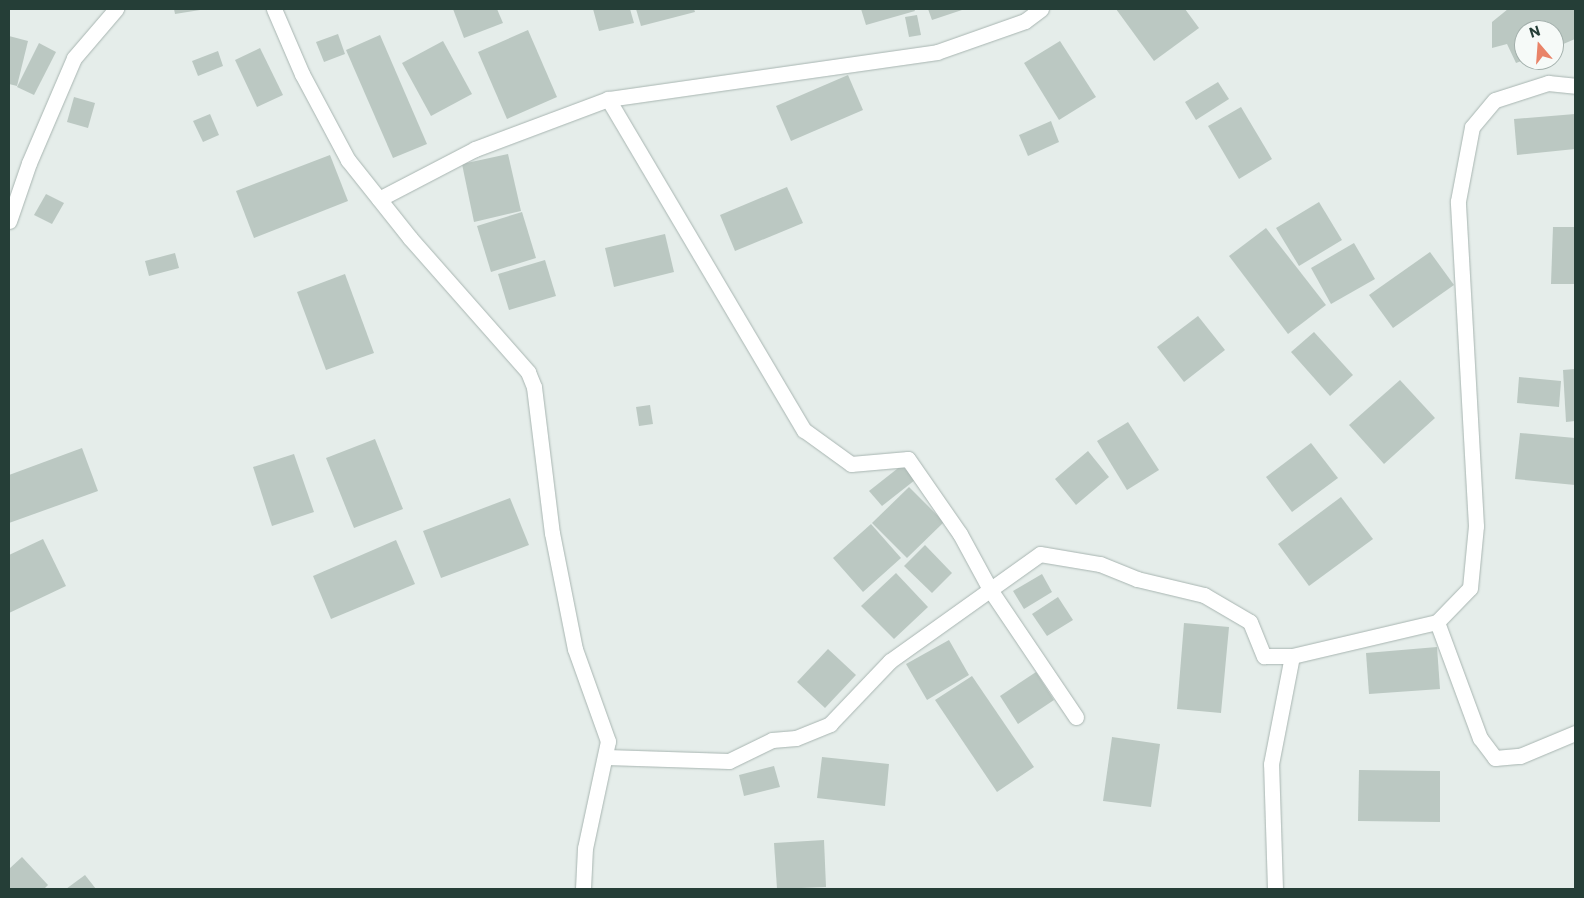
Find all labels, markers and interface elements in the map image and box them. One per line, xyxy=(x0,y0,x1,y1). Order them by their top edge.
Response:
north arrow xyxy=(1514,20,1564,70)
text: N xyxy=(1527,22,1542,41)

